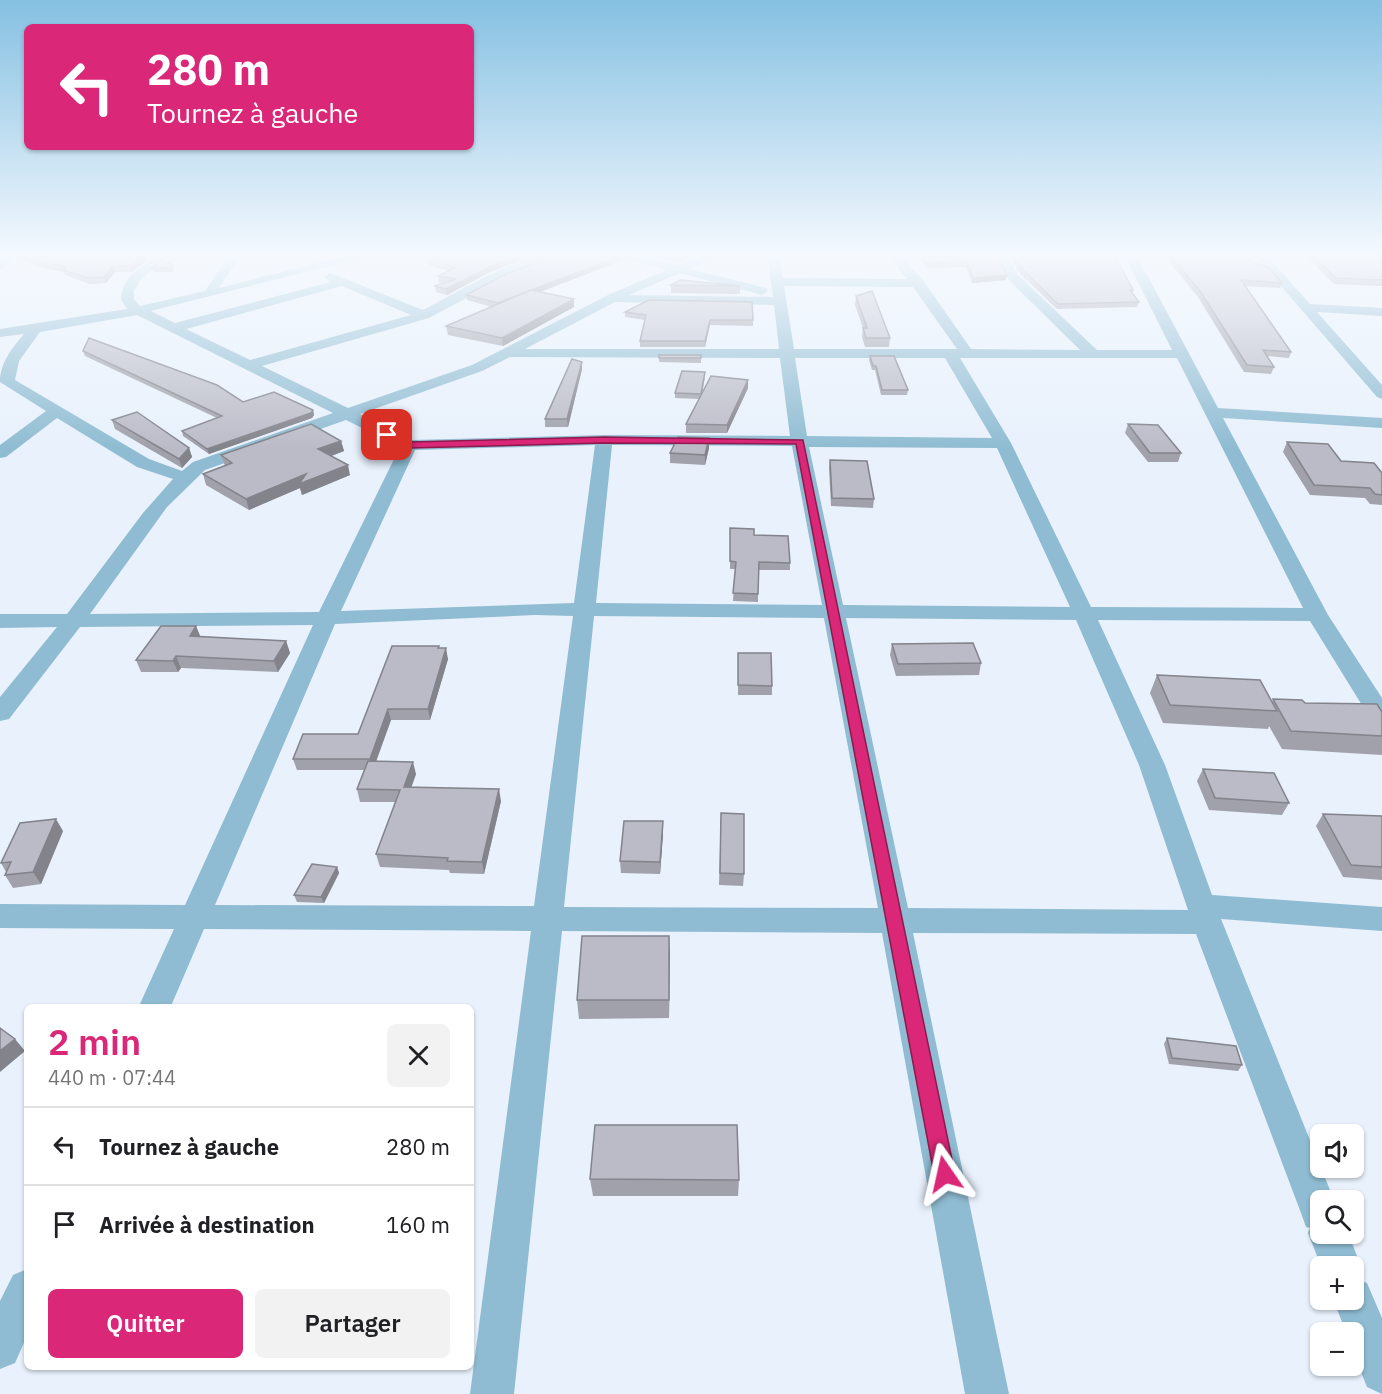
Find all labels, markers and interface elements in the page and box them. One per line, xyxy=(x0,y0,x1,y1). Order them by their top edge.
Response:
text: 280 m xyxy=(147,42,270,97)
icon: left xyxy=(48,48,126,126)
text: Tournez à gauche xyxy=(147,95,358,130)
pin xyxy=(361,409,412,460)
icon: arrive xyxy=(370,418,403,451)
text: 2 min xyxy=(48,1018,141,1065)
button: close xyxy=(387,1024,450,1087)
text: 440 m · 07:44 xyxy=(48,1064,176,1091)
map controls xyxy=(1310,1124,1364,1376)
button: sound xyxy=(1310,1124,1364,1178)
icon: left xyxy=(48,1130,81,1163)
text: Tournez à gauche xyxy=(99,1132,279,1161)
text: 280 m xyxy=(386,1132,450,1161)
position arrow xyxy=(913,1142,977,1206)
button: search xyxy=(1310,1190,1364,1244)
icon: arrive xyxy=(48,1208,81,1241)
text: Arrivée à destination xyxy=(99,1210,315,1239)
text: 160 m xyxy=(386,1210,450,1239)
button: + xyxy=(1310,1256,1364,1310)
button: Quitter xyxy=(48,1289,243,1358)
button: Partager xyxy=(255,1289,450,1358)
button: − xyxy=(1310,1322,1364,1376)

